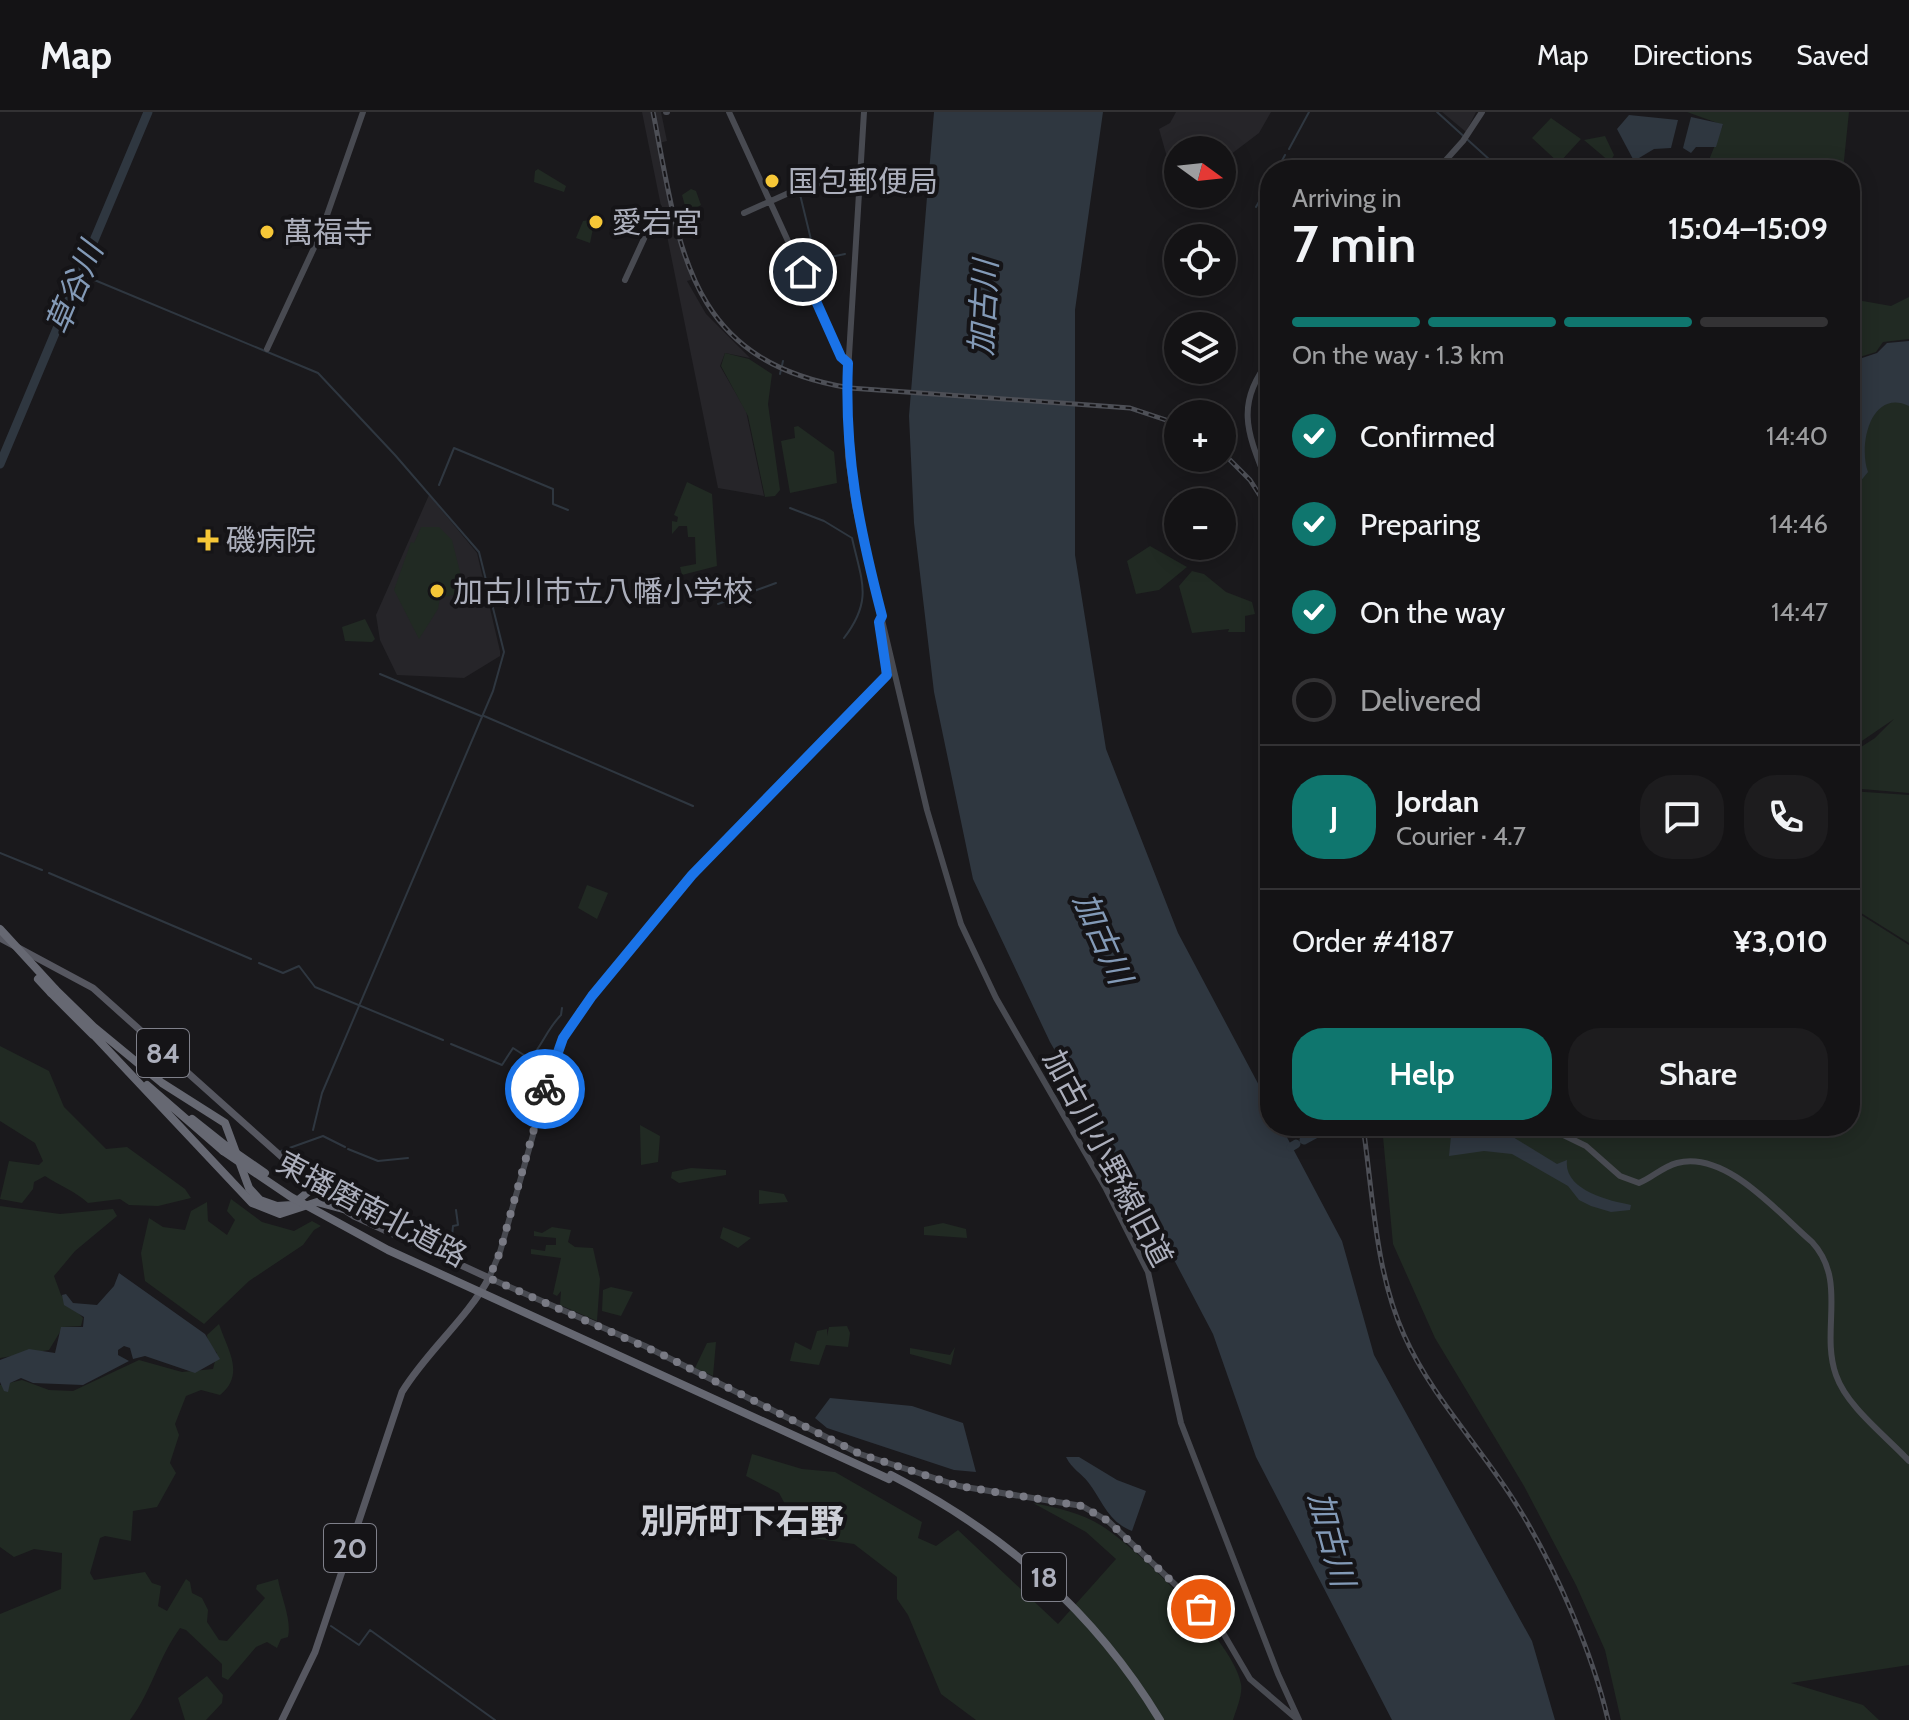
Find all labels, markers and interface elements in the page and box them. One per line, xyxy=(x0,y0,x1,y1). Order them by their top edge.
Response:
text: Map xyxy=(40,32,112,79)
text: Map xyxy=(1537,38,1589,72)
text: Directions xyxy=(1633,38,1752,72)
text: Saved xyxy=(1796,38,1869,72)
north arrow xyxy=(1164,136,1236,208)
map controls xyxy=(1164,136,1236,560)
place label: 国包郵便局 xyxy=(788,163,938,200)
marker: 国包郵便局 xyxy=(763,172,781,190)
text: Arriving in xyxy=(1292,182,1402,214)
place label: 愛宕宮 xyxy=(612,204,702,241)
text: 15:04–15:09 xyxy=(1668,210,1828,247)
text: 7 min xyxy=(1292,212,1416,275)
marker: 愛宕宮 xyxy=(587,213,605,231)
place label: 萬福寺 xyxy=(283,214,373,251)
marker: 萬福寺 xyxy=(258,223,276,241)
button: locate xyxy=(1164,224,1236,296)
water label: 草谷川 xyxy=(37,233,112,340)
pin xyxy=(769,238,837,306)
icon: home xyxy=(781,250,825,294)
water label: 加古川 xyxy=(961,256,1005,357)
button: layers xyxy=(1164,312,1236,384)
text: On the way · 1.3 km xyxy=(1292,339,1504,371)
button: + xyxy=(1164,400,1236,472)
icon: check xyxy=(1292,414,1336,458)
text: Confirmed xyxy=(1360,418,1495,455)
text: 14:40 xyxy=(1766,420,1828,452)
button: − xyxy=(1164,488,1236,560)
icon: check xyxy=(1292,502,1336,546)
text: Preparing xyxy=(1360,506,1480,543)
text: 14:46 xyxy=(1769,508,1828,540)
place label: 磯病院 xyxy=(226,522,316,559)
marker: 磯病院 xyxy=(197,529,219,551)
place label: 加古川市立八幡小学校 xyxy=(453,573,753,610)
marker: 加古川市立八幡小学校 xyxy=(428,582,446,600)
icon: check xyxy=(1292,590,1336,634)
text: On the way xyxy=(1360,594,1505,631)
text: 14:47 xyxy=(1771,596,1828,628)
text: Delivered xyxy=(1360,682,1481,719)
button: chat xyxy=(1640,775,1724,859)
button: phone xyxy=(1744,775,1828,859)
text: Jordan xyxy=(1396,783,1479,820)
text: J xyxy=(1330,799,1338,836)
text: Courier · 4.7 xyxy=(1396,820,1526,852)
water label: 加古川 xyxy=(1066,886,1142,993)
text: Order #4187 xyxy=(1292,923,1454,960)
text: ¥3,010 xyxy=(1734,923,1828,960)
button: Help xyxy=(1292,1028,1552,1120)
button: Share xyxy=(1568,1028,1828,1120)
road number: 84 xyxy=(137,1029,189,1077)
street label: 加古川小野線旧道 xyxy=(1035,1043,1181,1273)
courier xyxy=(505,1049,585,1129)
icon: bike xyxy=(523,1067,567,1111)
street label: 東播磨南北道路 xyxy=(271,1143,473,1275)
water label: 加古川 xyxy=(1301,1488,1364,1593)
district label: 別所町下石野 xyxy=(640,1500,844,1542)
road number: 20 xyxy=(324,1524,376,1572)
road number: 18 xyxy=(1022,1553,1066,1601)
pin xyxy=(1167,1575,1235,1643)
icon: bag xyxy=(1179,1587,1223,1631)

